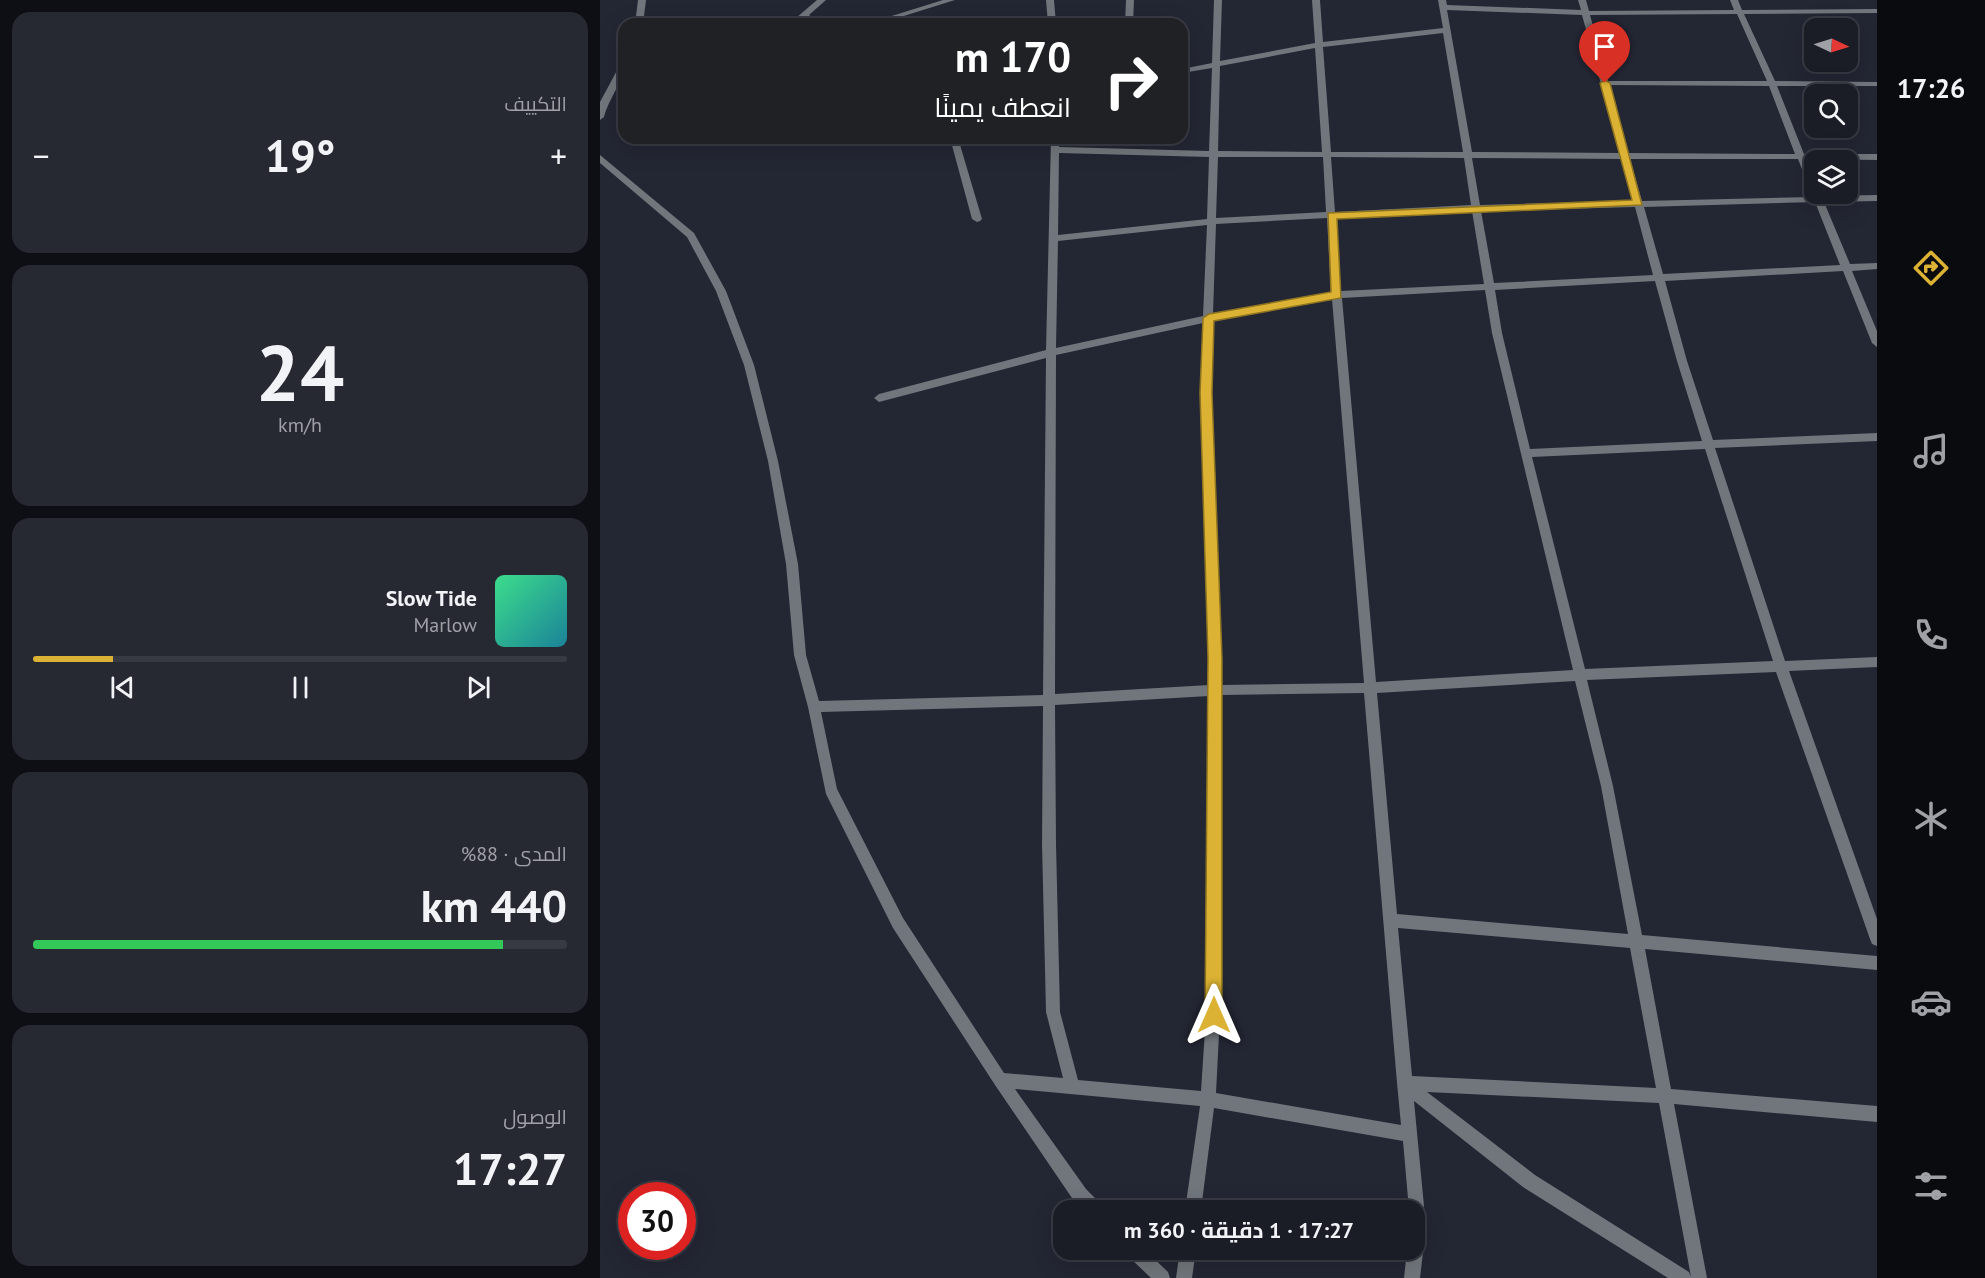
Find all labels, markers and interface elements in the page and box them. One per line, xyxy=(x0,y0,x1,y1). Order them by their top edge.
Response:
north arrow xyxy=(1804,18,1858,72)
map controls xyxy=(1804,18,1858,204)
pin xyxy=(1579,21,1630,83)
text: 170 m xyxy=(955,29,1071,84)
icon: arrive xyxy=(1588,30,1621,63)
icon: right xyxy=(1092,42,1170,120)
text: 17:26 xyxy=(1897,71,1965,105)
button: search xyxy=(1804,84,1858,138)
text: انعطف يمينًا xyxy=(934,90,1071,124)
text: التكييف xyxy=(504,91,567,117)
text: 19° xyxy=(265,126,335,184)
text: − xyxy=(33,134,50,177)
text: + xyxy=(550,134,567,177)
button: layers xyxy=(1804,150,1858,204)
icon: directions xyxy=(1910,247,1952,289)
text: 24 xyxy=(256,322,344,423)
text: km/h xyxy=(278,412,322,438)
icon: music xyxy=(1910,430,1952,472)
text: Slow Tide xyxy=(386,584,477,612)
text: Marlow xyxy=(413,612,477,638)
icon: phone xyxy=(1910,614,1952,656)
icon: previous xyxy=(106,671,139,704)
icon: pause xyxy=(284,671,317,704)
icon: next xyxy=(462,671,495,704)
icon: climate xyxy=(1910,798,1952,840)
text: المدى · 88% xyxy=(461,841,567,867)
text: 440 km xyxy=(421,876,567,934)
icon: car xyxy=(1910,981,1952,1023)
position arrow xyxy=(1182,983,1246,1047)
text: الوصول xyxy=(503,1104,567,1130)
text: 17:27 xyxy=(453,1139,567,1197)
icon: filters xyxy=(1910,1165,1952,1207)
speed limit sign: 30 xyxy=(618,1182,696,1260)
text: 17:27 · 1 دقيقة · 360 m xyxy=(1124,1216,1354,1244)

